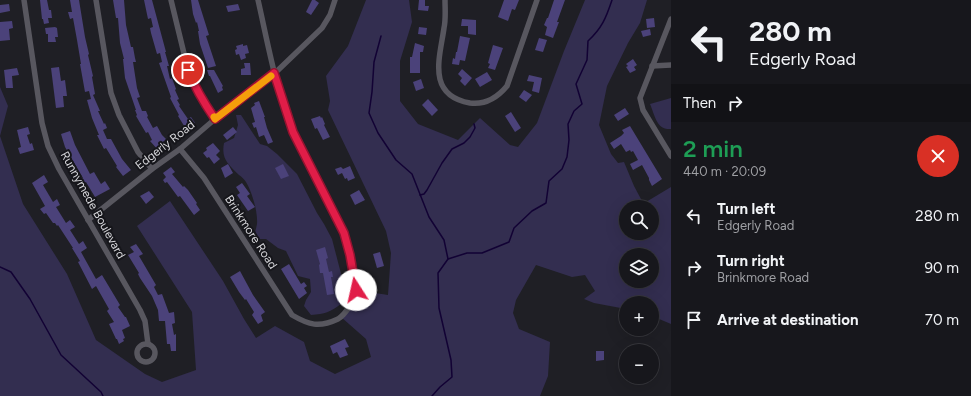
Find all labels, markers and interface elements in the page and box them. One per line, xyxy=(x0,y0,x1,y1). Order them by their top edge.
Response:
text: 280 m xyxy=(749,14,832,48)
icon: left xyxy=(683,16,735,68)
text: Edgerly Road xyxy=(749,48,856,70)
pin xyxy=(171,53,205,87)
icon: arrive xyxy=(177,59,199,81)
icon: right xyxy=(724,92,746,114)
text: Then xyxy=(683,94,716,112)
street label: Edgerly Road xyxy=(133,118,197,172)
text: 2 min xyxy=(683,134,743,163)
button: close xyxy=(917,135,959,177)
street label: Runnymede Boulevard xyxy=(58,149,128,261)
text: 440 m · 20:09 xyxy=(683,164,766,179)
street label: Brinkmore Road xyxy=(222,193,280,271)
map controls xyxy=(619,200,659,384)
button: search xyxy=(619,200,659,240)
text: Turn left xyxy=(717,200,775,218)
icon: left xyxy=(683,205,705,227)
text: 280 m xyxy=(915,207,959,225)
text: Edgerly Road xyxy=(717,218,794,233)
button: layers xyxy=(619,248,659,288)
text: Turn right xyxy=(717,252,785,270)
icon: right xyxy=(683,257,705,279)
text: 90 m xyxy=(924,259,959,277)
position arrow xyxy=(335,269,377,311)
text: Brinkmore Road xyxy=(717,270,809,285)
button: + xyxy=(619,296,659,336)
icon: arrive xyxy=(683,309,705,331)
text: Arrive at destination xyxy=(717,311,858,329)
text: 70 m xyxy=(925,311,959,329)
button: − xyxy=(619,344,659,384)

